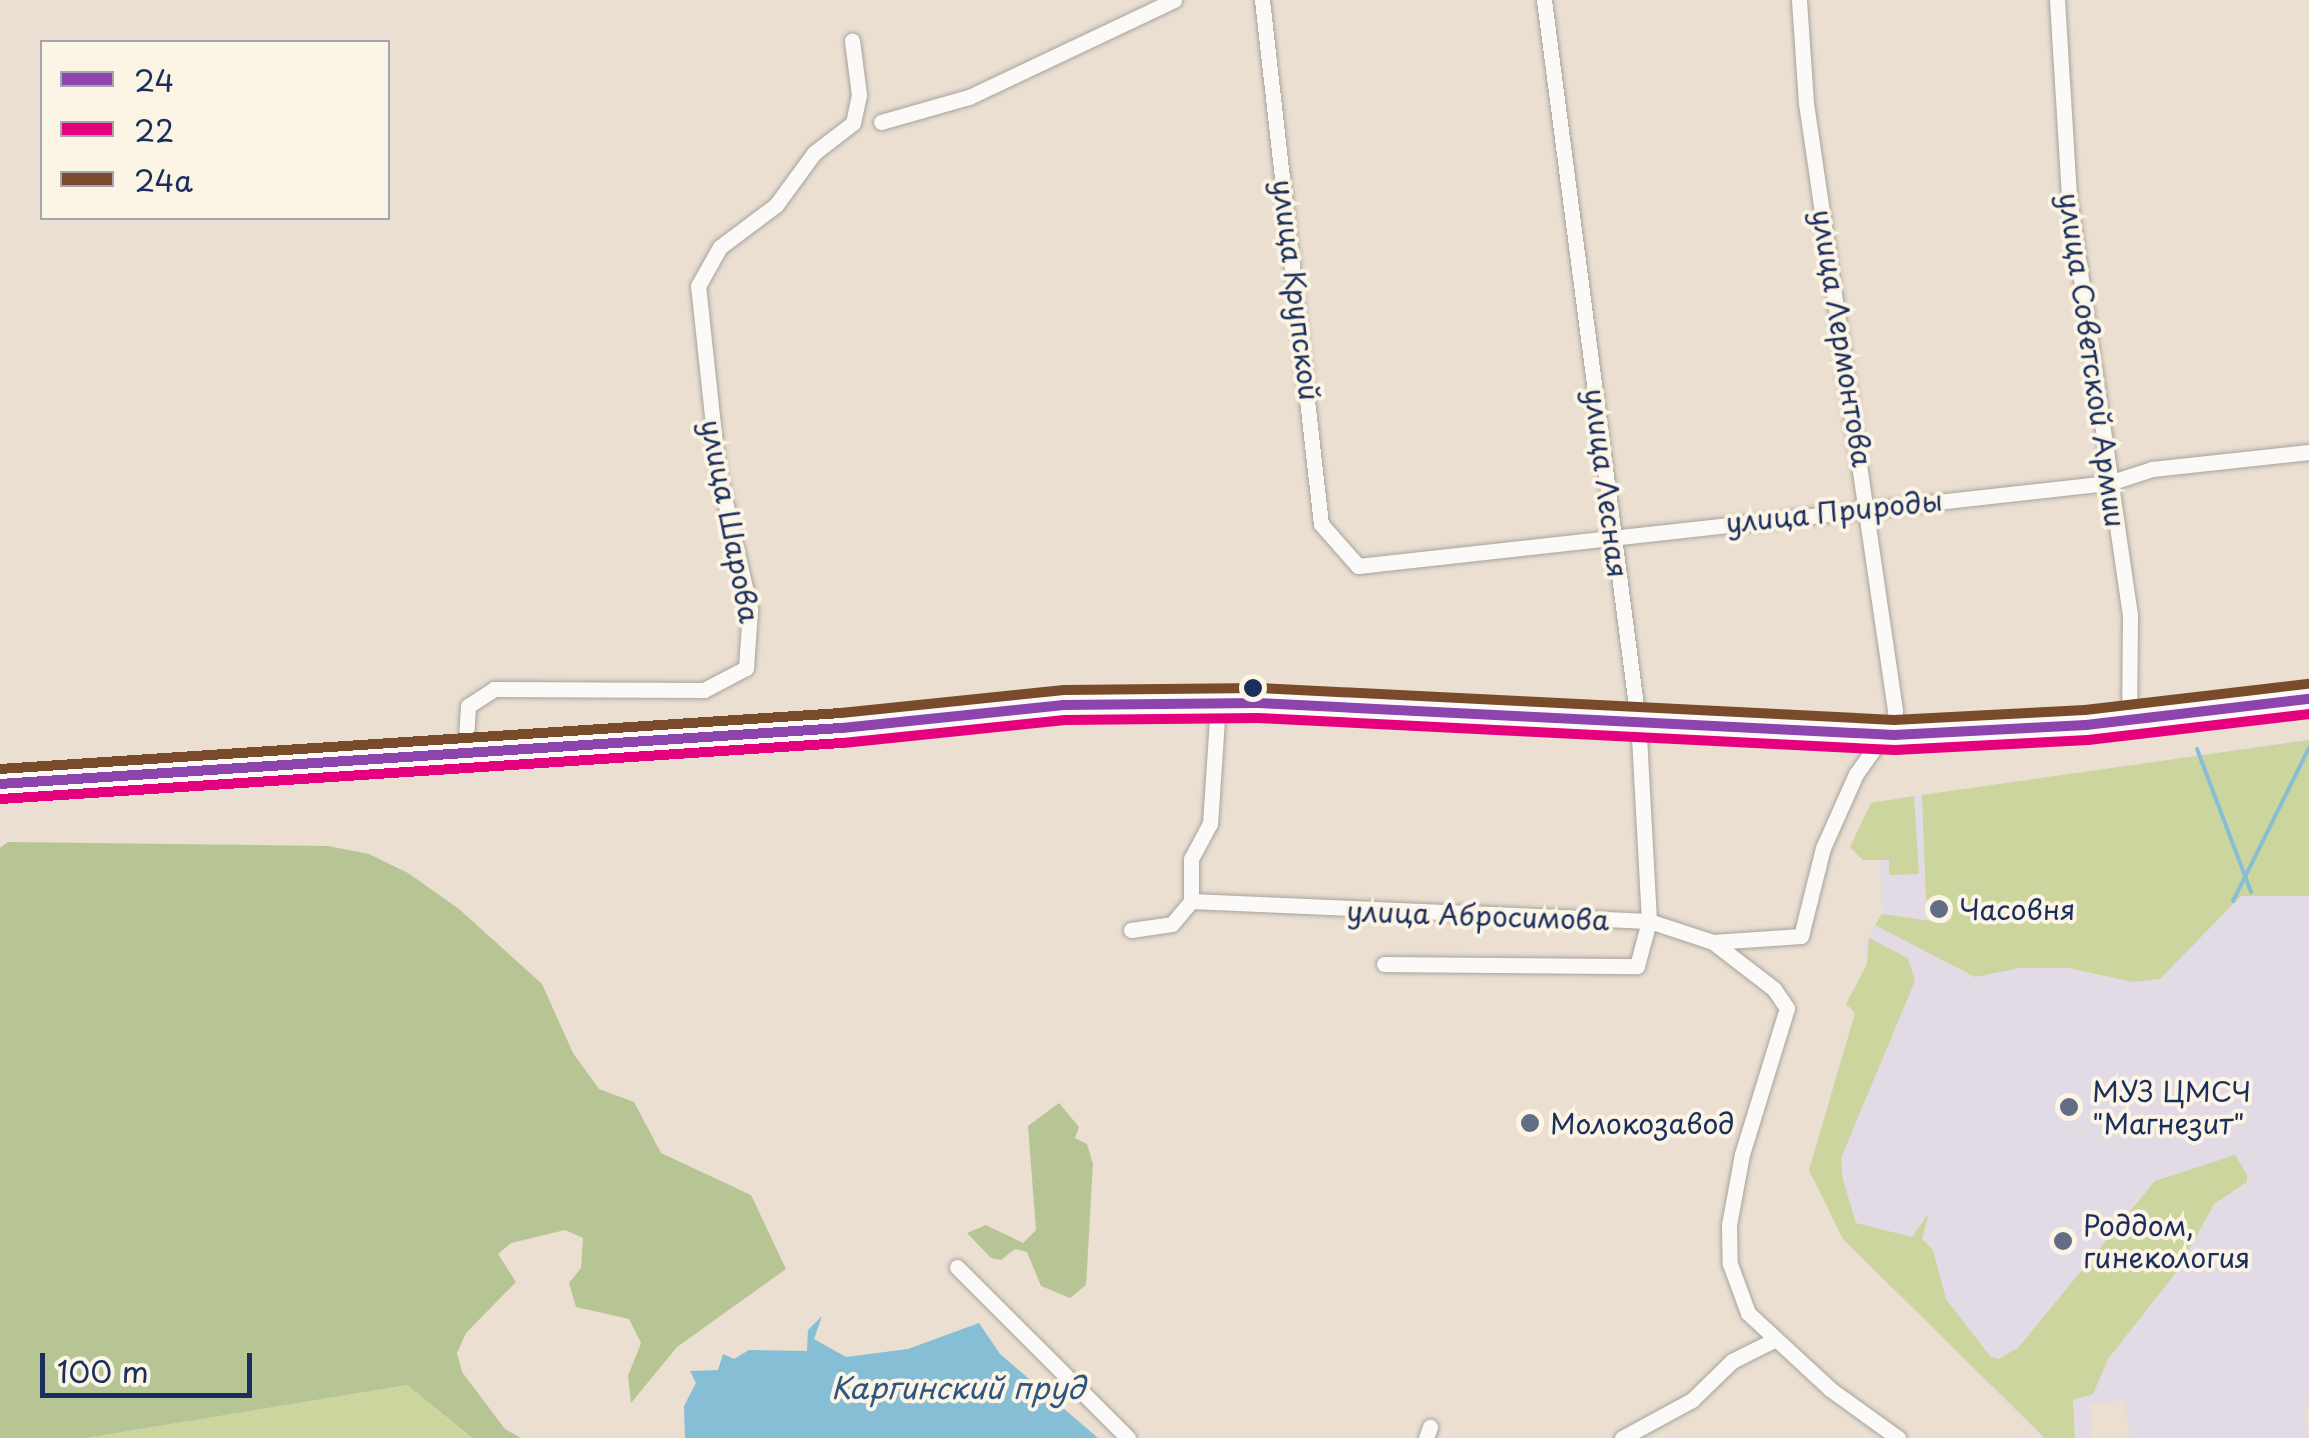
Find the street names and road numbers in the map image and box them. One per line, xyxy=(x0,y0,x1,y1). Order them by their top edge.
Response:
street label: улица Крупской xyxy=(1267,177,1327,403)
street label: улица Советской Армии xyxy=(2053,189,2133,531)
street label: улица Лермонтова xyxy=(1806,206,1880,470)
street label: улица Лесная xyxy=(1579,386,1635,580)
street label: улица Шарова xyxy=(695,416,767,626)
street label: улица Природы xyxy=(1723,483,1945,539)
street label: улица Абросимова xyxy=(1346,894,1610,936)

